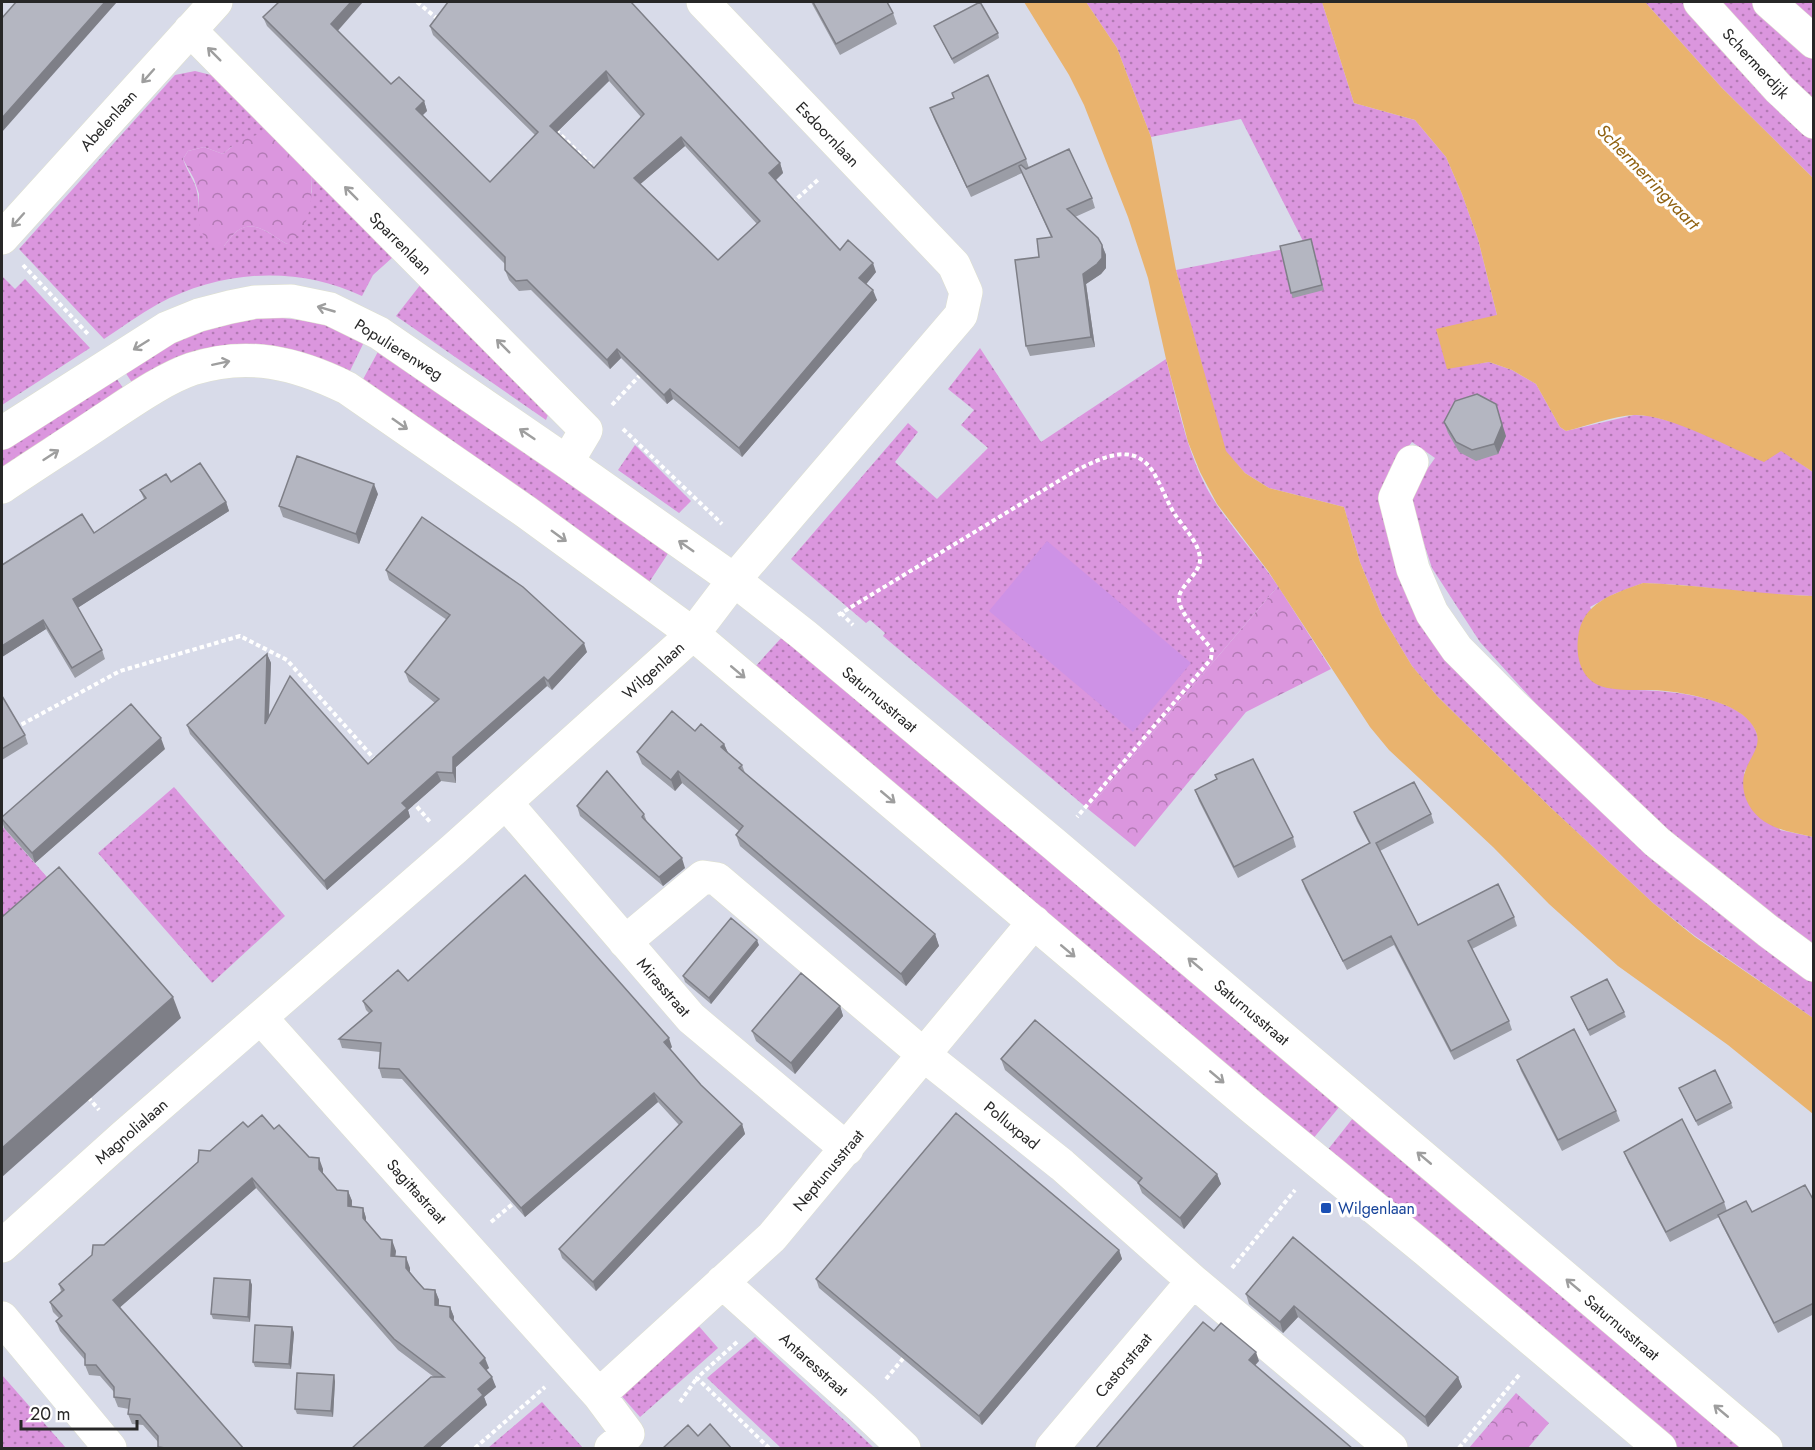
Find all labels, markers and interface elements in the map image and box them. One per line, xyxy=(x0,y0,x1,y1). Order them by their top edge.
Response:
street label: Schermerdijk xyxy=(1717,23,1795,104)
one-way arrow xyxy=(207,47,222,62)
one-way arrow xyxy=(141,68,155,83)
street label: Abelenlaan xyxy=(74,85,142,156)
street label: Esdoornlaan xyxy=(790,96,865,172)
water label: Schermerringvaart xyxy=(1591,118,1707,237)
one-way arrow xyxy=(344,185,359,200)
street label: Sparrenlaan xyxy=(364,207,437,280)
one-way arrow xyxy=(10,213,25,228)
one-way arrow xyxy=(317,303,336,314)
street label: Populierenweg xyxy=(350,313,447,386)
one-way arrow xyxy=(133,339,150,351)
one-way arrow xyxy=(496,339,511,354)
one-way arrow xyxy=(211,357,230,369)
one-way arrow xyxy=(391,418,408,430)
one-way arrow xyxy=(519,428,535,440)
one-way arrow xyxy=(42,449,58,461)
one-way arrow xyxy=(551,530,567,543)
one-way arrow xyxy=(679,540,695,552)
street label: Wilgenlaan xyxy=(617,636,690,705)
street label: Saturnusstraat xyxy=(837,661,923,738)
one-way arrow xyxy=(730,665,745,679)
one-way arrow xyxy=(880,791,896,804)
one-way arrow xyxy=(1060,944,1075,958)
street label: Mirasstraat xyxy=(631,953,696,1022)
one-way arrow xyxy=(1187,958,1203,971)
street label: Saturnusstraat xyxy=(1209,974,1295,1051)
one-way arrow xyxy=(1209,1071,1225,1084)
street label: Magnolialaan xyxy=(90,1093,173,1170)
street label: Polluxpad xyxy=(979,1096,1044,1155)
street label: Neptunusstraat xyxy=(787,1124,870,1216)
one-way arrow xyxy=(1416,1152,1432,1165)
street label: Sagittastraat xyxy=(381,1154,452,1229)
place label: Wilgenlaan xyxy=(1338,1197,1415,1220)
marker: Wilgenlaan xyxy=(1319,1201,1333,1215)
one-way arrow xyxy=(1565,1278,1581,1291)
street label: Saturnusstraat xyxy=(1579,1289,1665,1366)
street label: Antaresstraat xyxy=(774,1327,853,1402)
street label: Castorstraat xyxy=(1089,1328,1157,1403)
scale bar xyxy=(21,1393,136,1431)
text: 20 m xyxy=(30,1401,70,1427)
one-way arrow xyxy=(1713,1404,1729,1417)

